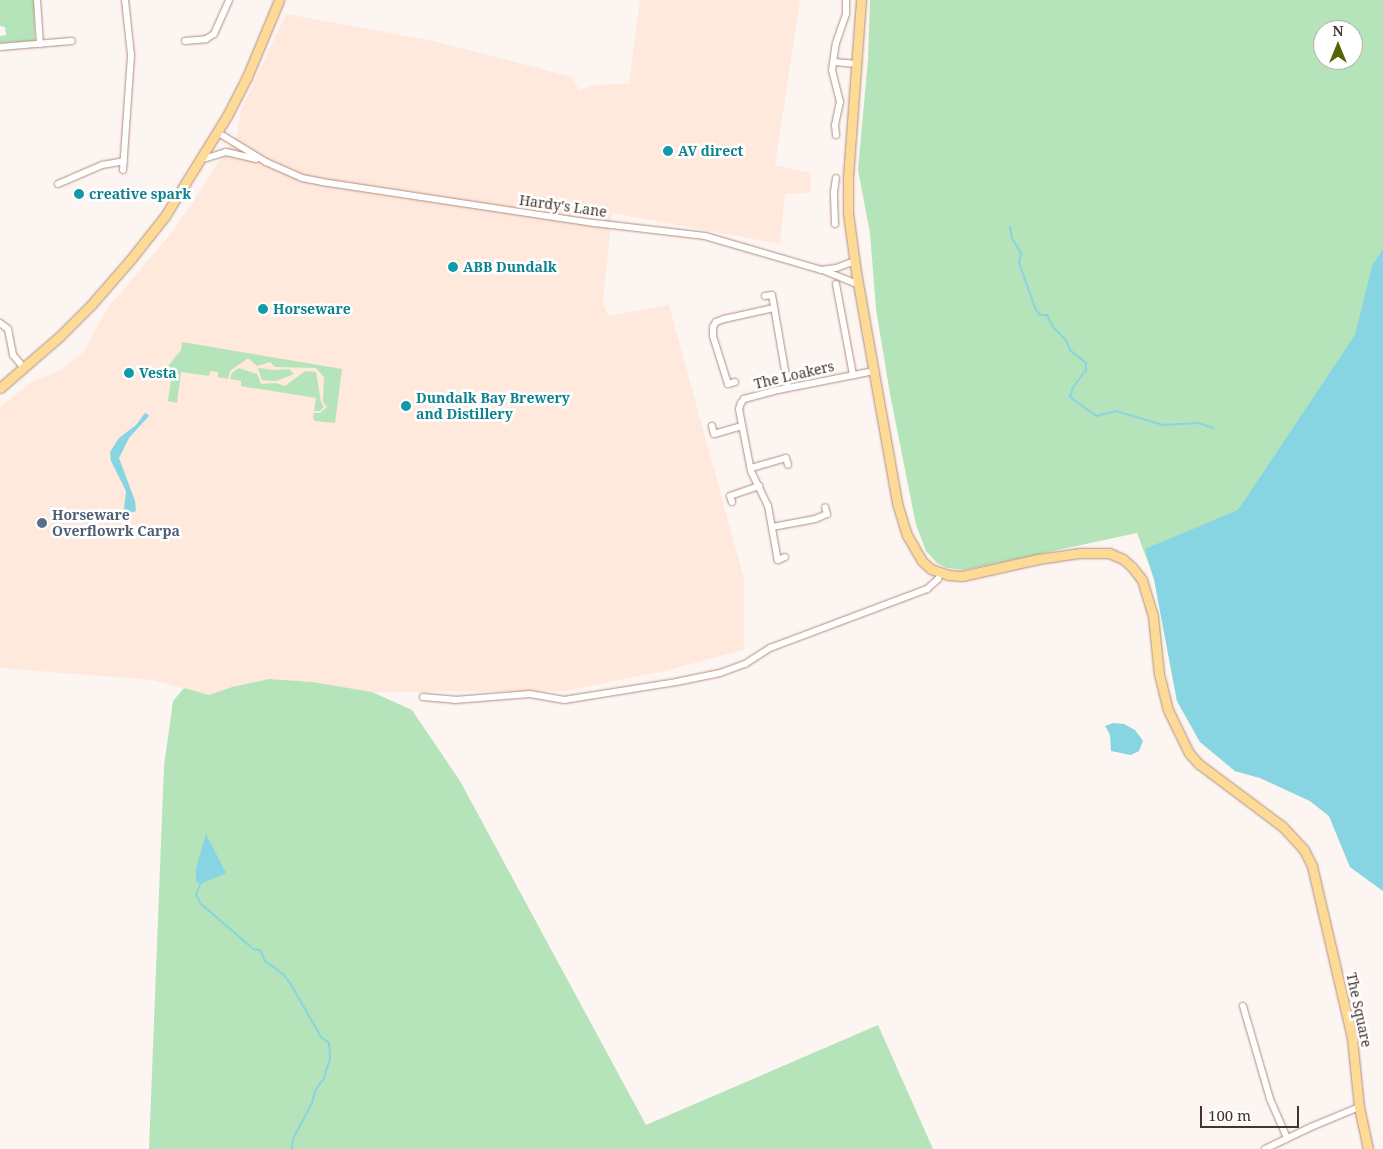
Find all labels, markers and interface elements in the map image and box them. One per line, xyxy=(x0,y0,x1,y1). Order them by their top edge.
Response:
north arrow xyxy=(1313,20,1363,70)
text: N xyxy=(1332,21,1344,40)
place label: AV direct xyxy=(678,143,743,159)
marker: AV direct xyxy=(662,145,674,157)
place label: creative spark xyxy=(89,186,191,202)
marker: creative spark xyxy=(73,188,85,200)
street label: Hardy's Lane xyxy=(518,192,608,220)
place label: ABB Dundalk xyxy=(463,259,557,275)
marker: ABB Dundalk xyxy=(447,261,459,273)
place label: Horseware xyxy=(273,301,351,317)
marker: Horseware xyxy=(257,303,269,315)
street label: The Loakers xyxy=(752,358,836,392)
place label: Vesta xyxy=(139,365,177,381)
marker: Vesta xyxy=(123,367,135,379)
place label: Dundalk Bay Brewery and Distillery xyxy=(416,390,570,422)
marker: Dundalk Bay Brewery and Distillery xyxy=(400,400,412,412)
place label: Horseware Overflowrk Carpa xyxy=(52,507,180,540)
marker: Horseware Overflowrk Carpa xyxy=(36,517,48,529)
street label: The Square xyxy=(1343,971,1375,1049)
scale bar xyxy=(1203,1096,1302,1128)
text: 100 m xyxy=(1208,1105,1251,1125)

